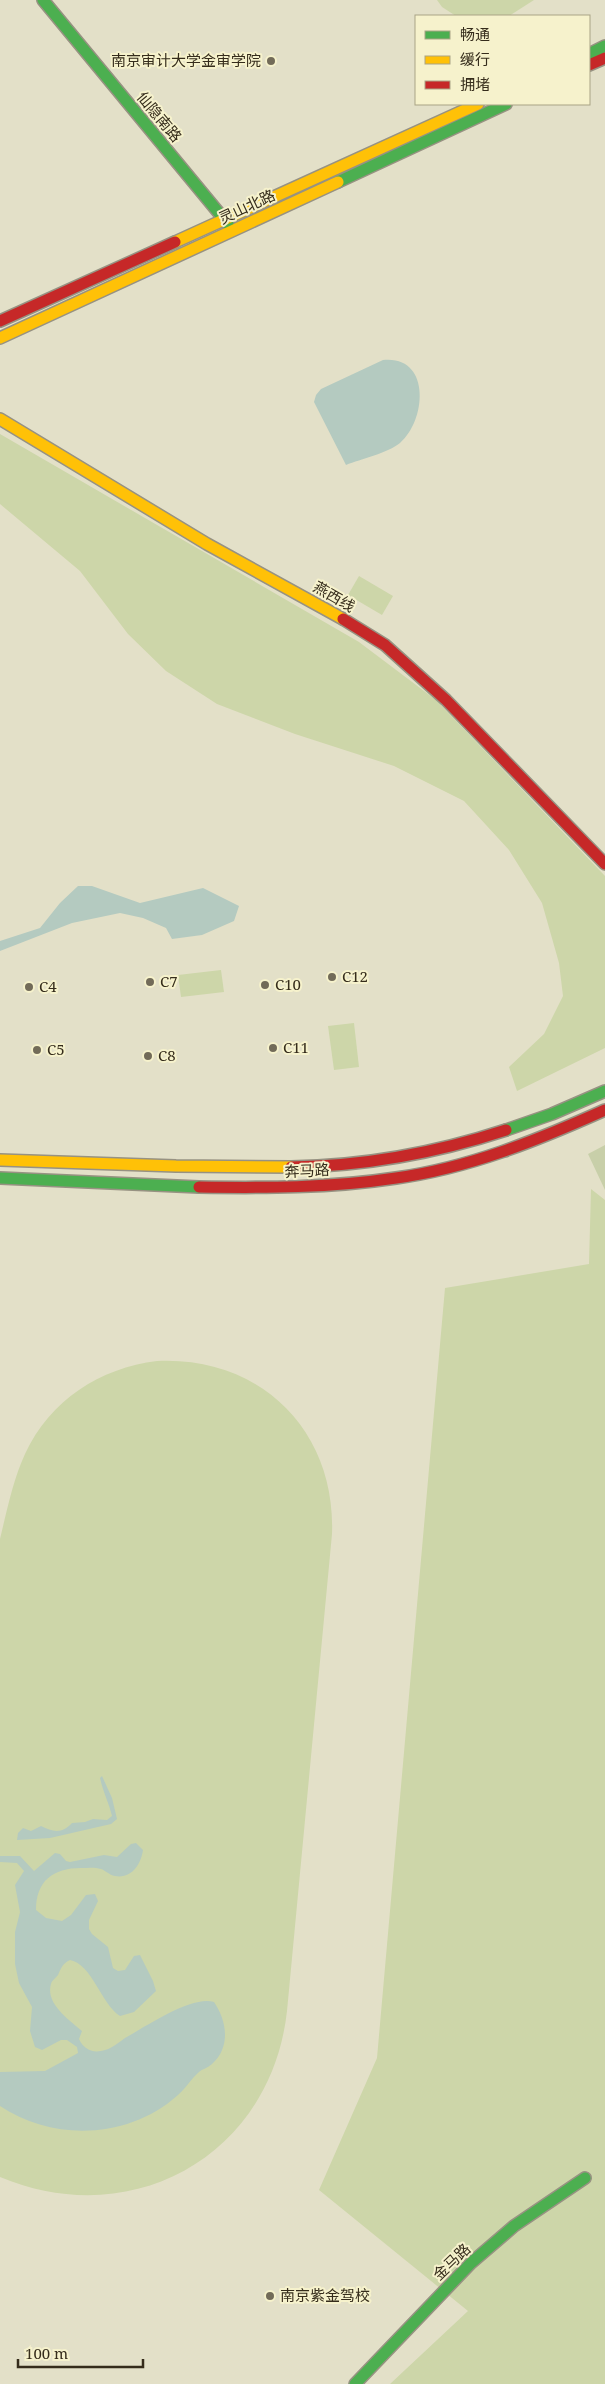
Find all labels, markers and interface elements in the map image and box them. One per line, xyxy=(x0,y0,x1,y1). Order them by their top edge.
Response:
legend xyxy=(415,15,590,105)
text: 畅通 xyxy=(460,24,490,44)
text: 缓行 xyxy=(460,49,490,69)
place label: 南京审计大学金审学院 xyxy=(111,50,261,70)
marker: 南京审计大学金审学院 xyxy=(265,55,277,67)
text: 拥堵 xyxy=(460,74,490,94)
street label: 仙隐南路 xyxy=(133,87,187,146)
street label: 灵山北路 xyxy=(215,184,278,228)
street label: 燕西线 xyxy=(310,576,359,616)
place label: C12 xyxy=(342,966,368,986)
place label: C7 xyxy=(160,971,178,991)
marker: C12 xyxy=(326,971,338,983)
place label: C10 xyxy=(275,974,301,994)
place label: C4 xyxy=(39,976,57,996)
marker: C7 xyxy=(144,976,156,988)
marker: C10 xyxy=(259,979,271,991)
marker: C4 xyxy=(23,981,35,993)
place label: C11 xyxy=(283,1037,309,1057)
place label: C5 xyxy=(47,1039,65,1059)
marker: C11 xyxy=(267,1042,279,1054)
marker: C5 xyxy=(31,1044,43,1056)
place label: C8 xyxy=(158,1045,176,1065)
marker: C8 xyxy=(142,1050,154,1062)
street label: 奔马路 xyxy=(284,1159,330,1181)
street label: 金马路 xyxy=(428,2238,474,2284)
place label: 南京紫金驾校 xyxy=(280,2285,370,2305)
marker: 南京紫金驾校 xyxy=(264,2290,276,2302)
scale bar xyxy=(18,2336,142,2368)
text: 100 m xyxy=(25,2343,68,2363)

